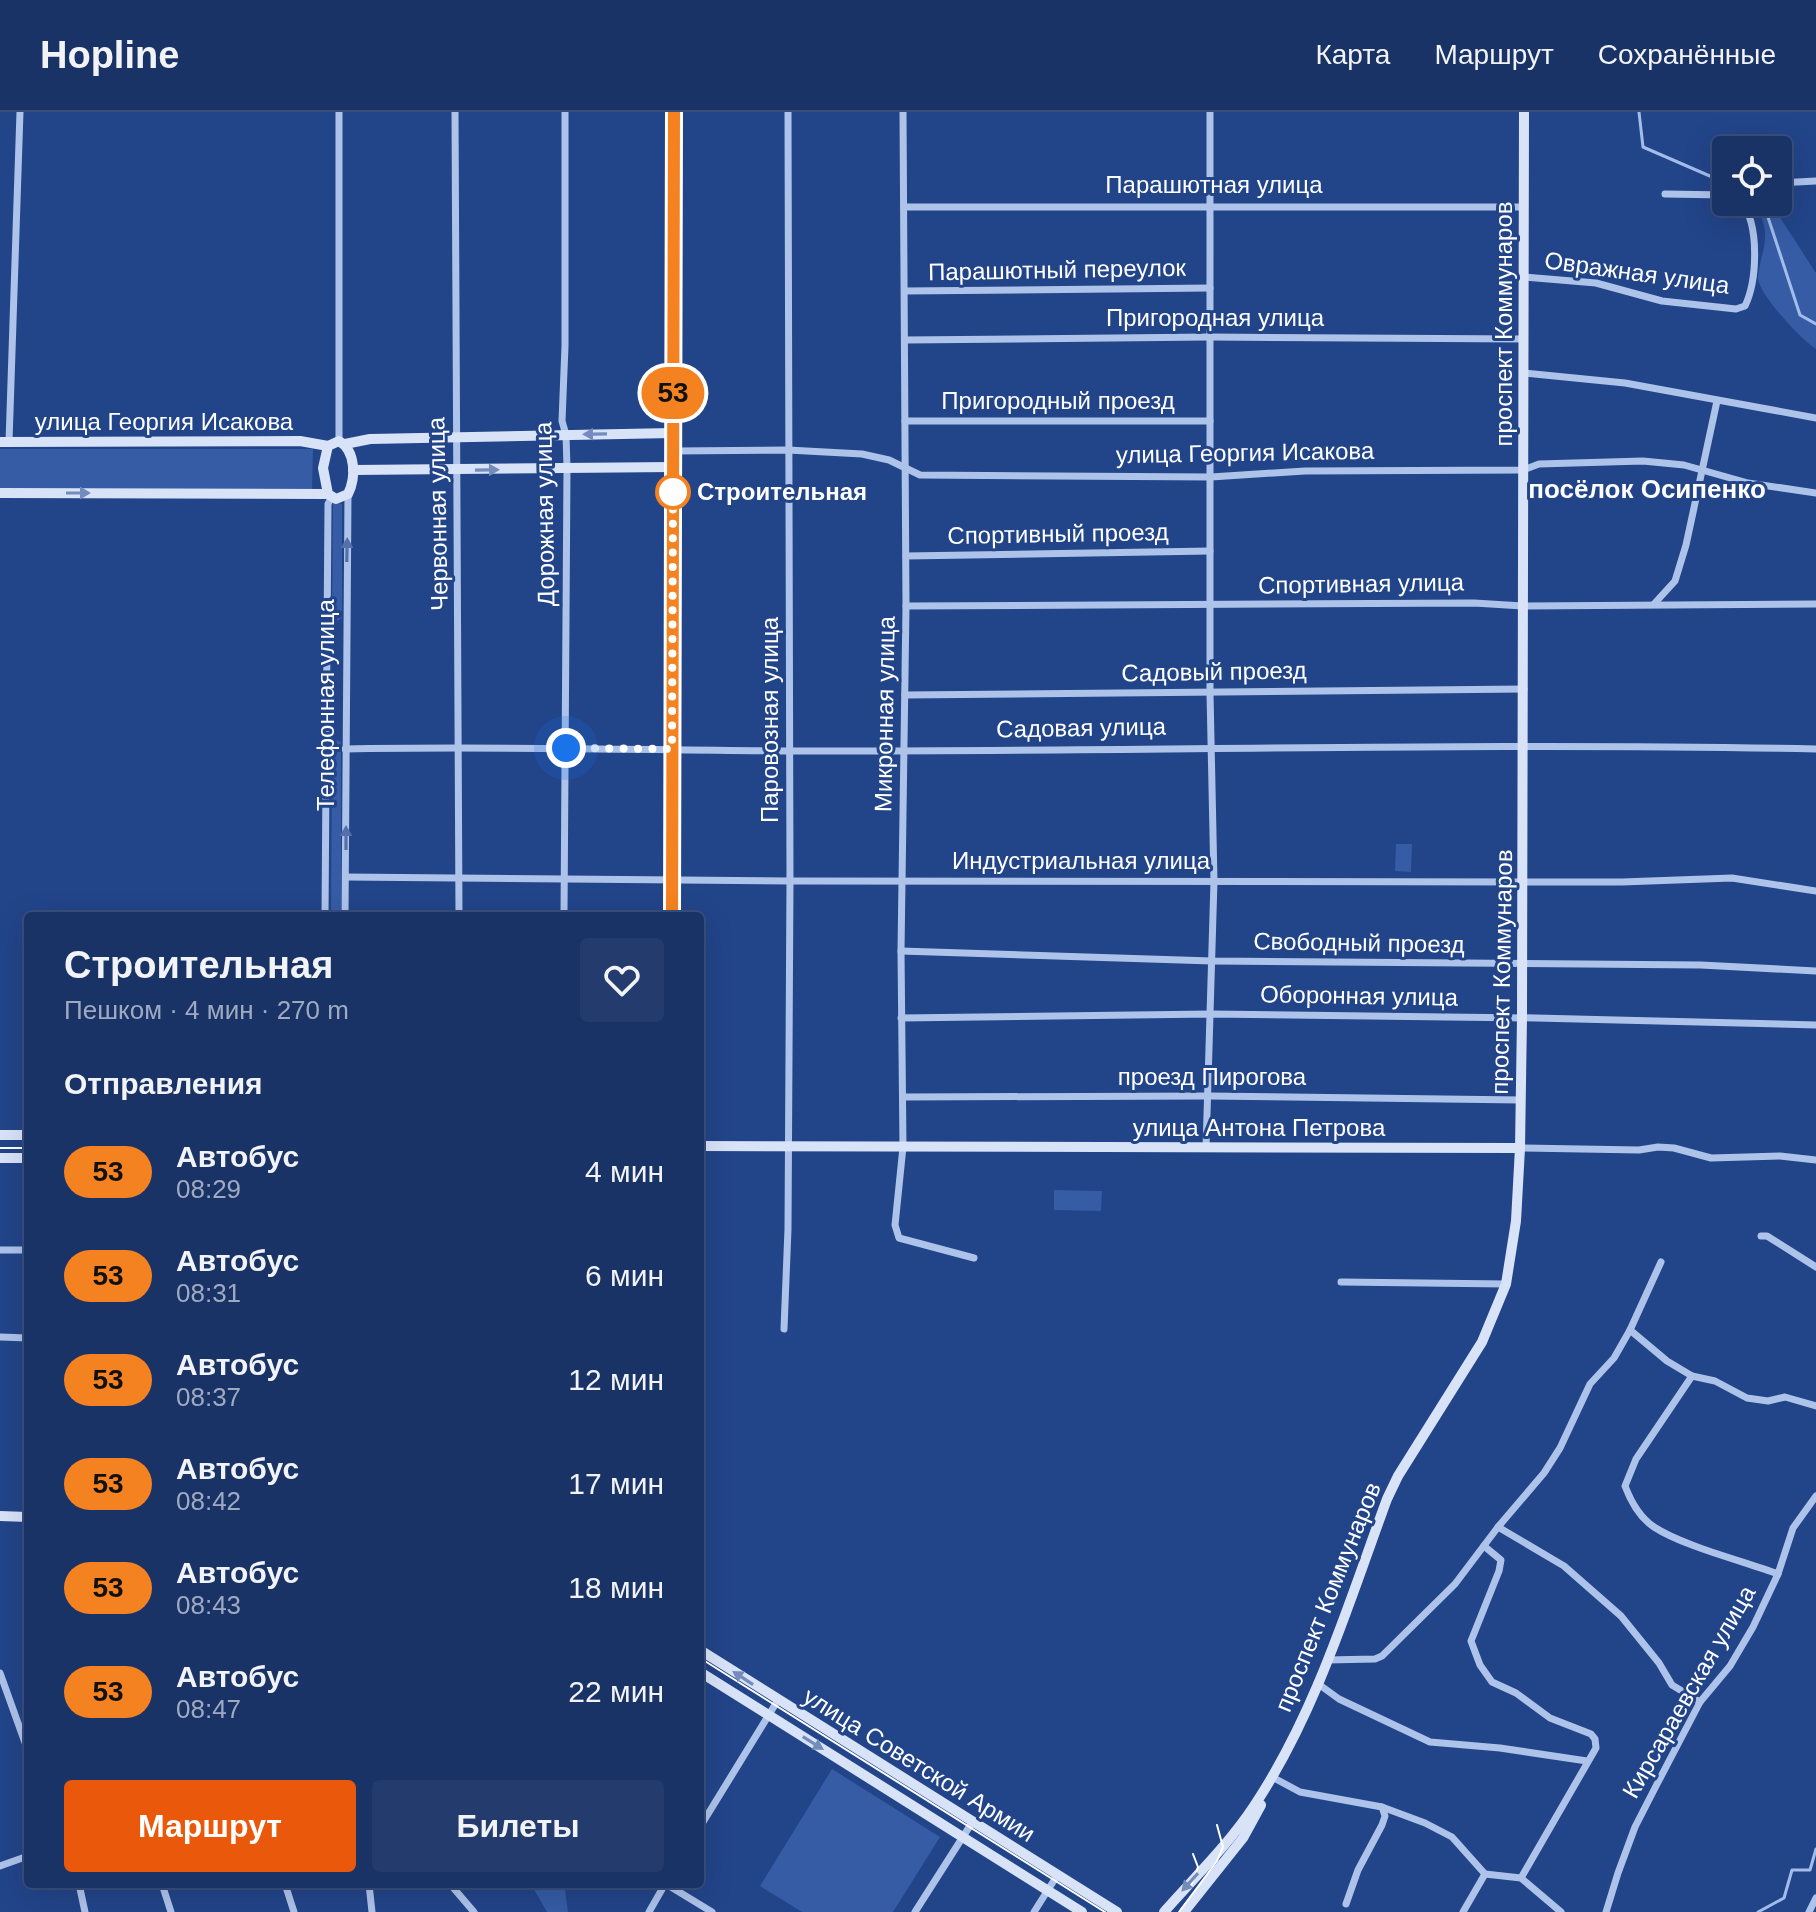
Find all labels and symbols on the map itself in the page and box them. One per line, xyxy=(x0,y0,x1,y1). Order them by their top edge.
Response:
street label: Парашютная улица xyxy=(1105,171,1323,198)
street label: проспект Коммунаров xyxy=(1490,201,1517,447)
street label: Овражная улица xyxy=(1543,246,1732,299)
street label: Парашютный переулок xyxy=(928,254,1187,285)
street label: Пригородная улица xyxy=(1106,304,1325,331)
line badge: 53 xyxy=(637,367,709,419)
street label: Пригородный проезд xyxy=(941,387,1175,414)
street label: улица Георгия Исакова xyxy=(35,408,294,435)
street label: Червонная улица xyxy=(422,416,453,611)
street label: Дорожная улица xyxy=(529,421,560,607)
one-way arrow xyxy=(582,428,607,441)
street label: улица Георгия Исакова xyxy=(1116,437,1375,468)
one-way arrow xyxy=(475,463,500,476)
district label: посёлок Осипенко xyxy=(1528,474,1766,504)
marker: Строительная xyxy=(656,475,690,509)
place label: Строительная xyxy=(697,478,867,505)
one-way arrow xyxy=(66,487,91,499)
street label: Спортивный проезд xyxy=(947,518,1169,549)
one-way arrow xyxy=(341,537,354,562)
street label: Спортивная улица xyxy=(1258,568,1465,599)
street label: Телефонная улица xyxy=(312,598,339,811)
street label: Микронная улица xyxy=(869,615,900,812)
street label: Паровозная улица xyxy=(756,616,783,823)
street label: Садовый проезд xyxy=(1121,656,1307,687)
street label: Садовая улица xyxy=(996,713,1167,742)
your location xyxy=(546,728,586,768)
one-way arrow xyxy=(340,825,352,850)
street label: Индустриальная улица xyxy=(952,847,1211,874)
street label: проспект Коммунаров xyxy=(1486,849,1517,1095)
street label: Свободный проезд xyxy=(1253,927,1465,958)
street label: Оборонная улица xyxy=(1260,980,1459,1011)
street label: проезд Пирогова xyxy=(1118,1063,1307,1090)
street label: улица Антона Петрова xyxy=(1133,1114,1386,1141)
street label: проспект Коммунаров xyxy=(1269,1478,1386,1716)
street label: Кирсараевская улица xyxy=(1617,1580,1761,1803)
one-way arrow xyxy=(732,1670,753,1685)
street label: улица Советской Армии xyxy=(798,1682,1040,1847)
one-way arrow xyxy=(802,1736,824,1750)
one-way arrow xyxy=(1182,1873,1200,1892)

